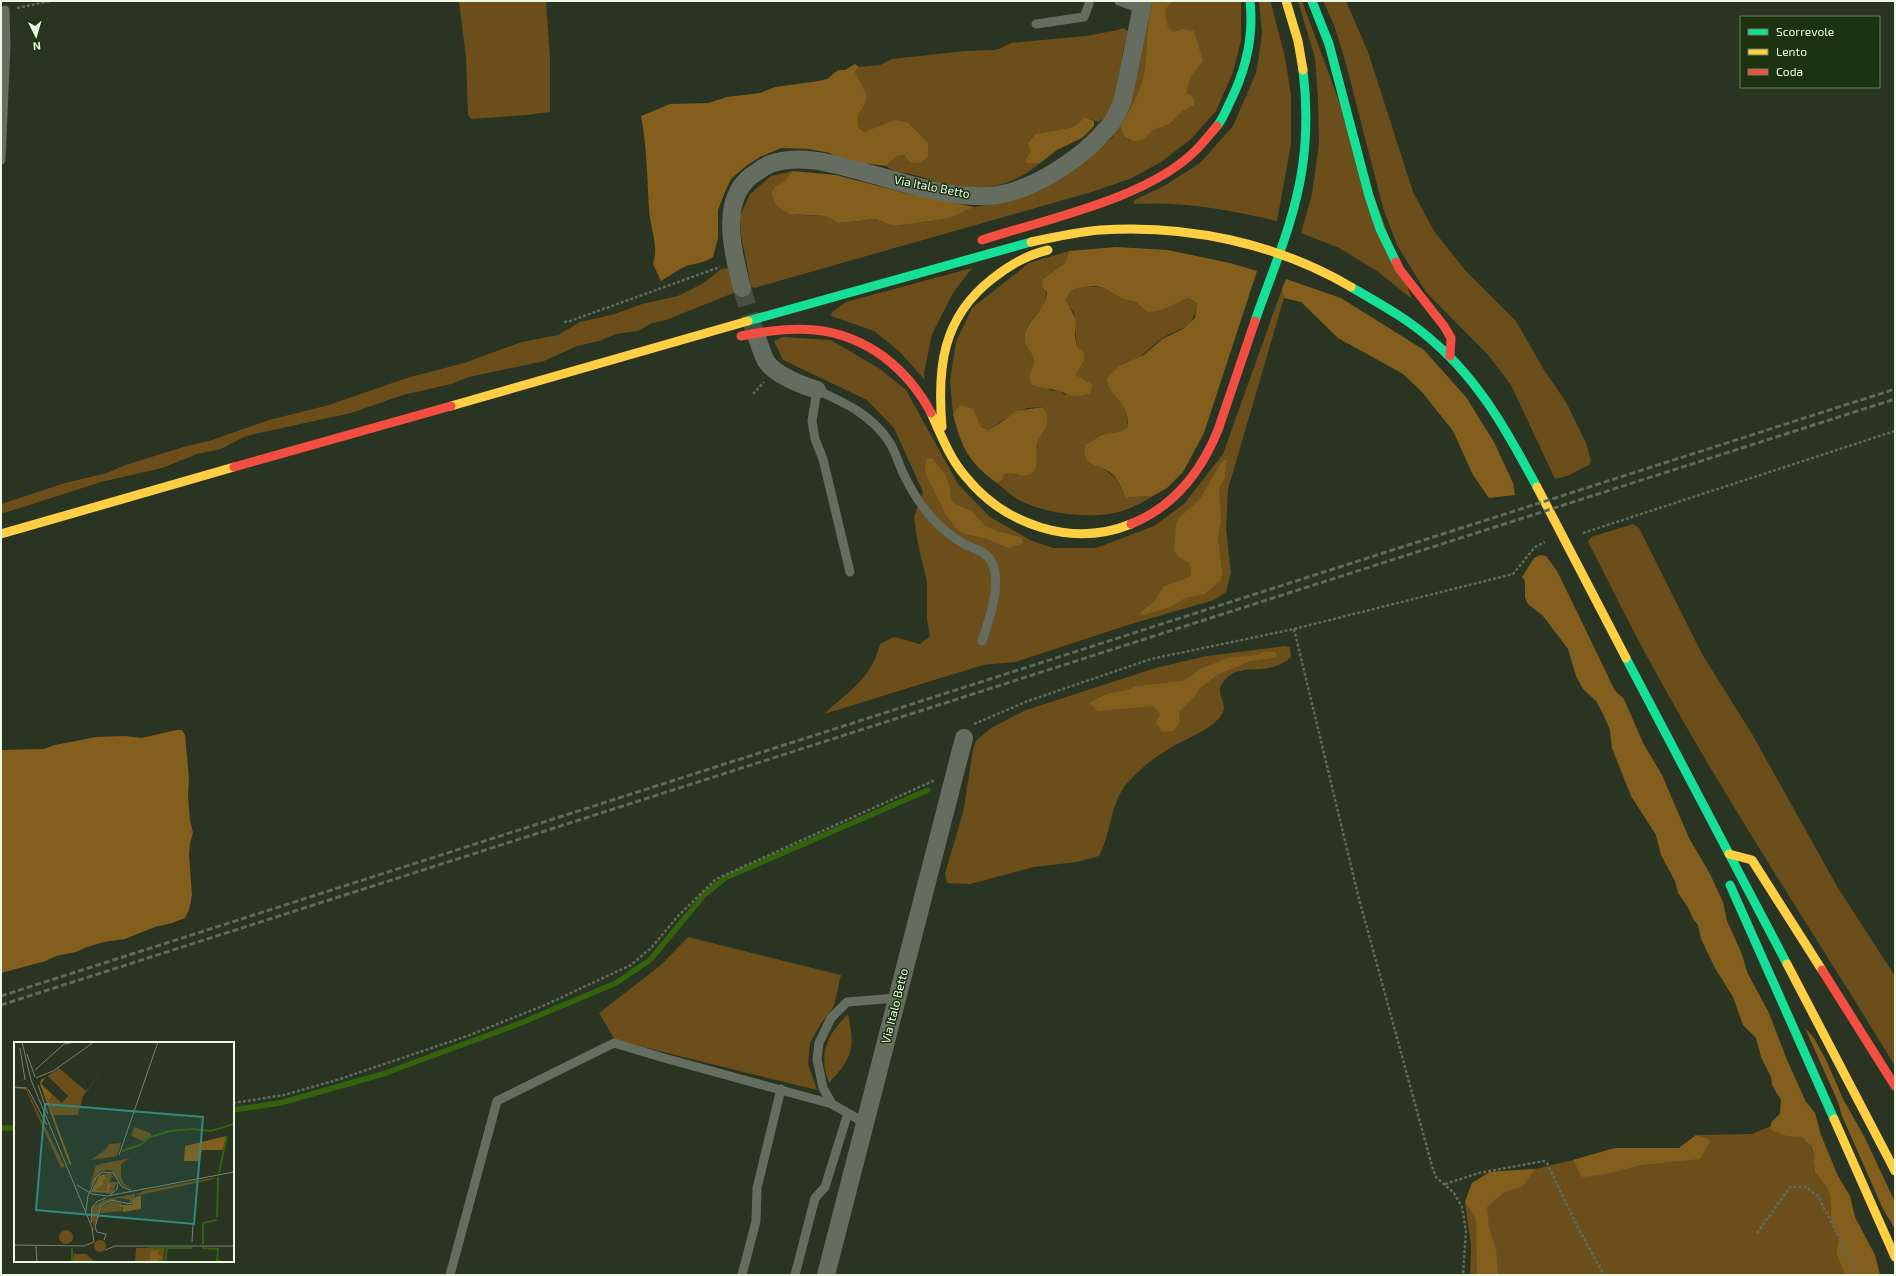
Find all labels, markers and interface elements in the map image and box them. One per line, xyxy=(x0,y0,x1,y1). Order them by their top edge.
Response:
north arrow xyxy=(16,16,56,56)
legend xyxy=(1740,16,1880,88)
text: Scorrevole xyxy=(1776,24,1834,38)
text: N xyxy=(32,40,41,53)
text: Lento xyxy=(1776,44,1807,58)
text: Coda xyxy=(1776,64,1803,78)
street label: Via Italo Betto xyxy=(893,172,971,200)
street label: Via Italo Betto xyxy=(878,967,910,1045)
inset map xyxy=(14,1042,234,1262)

